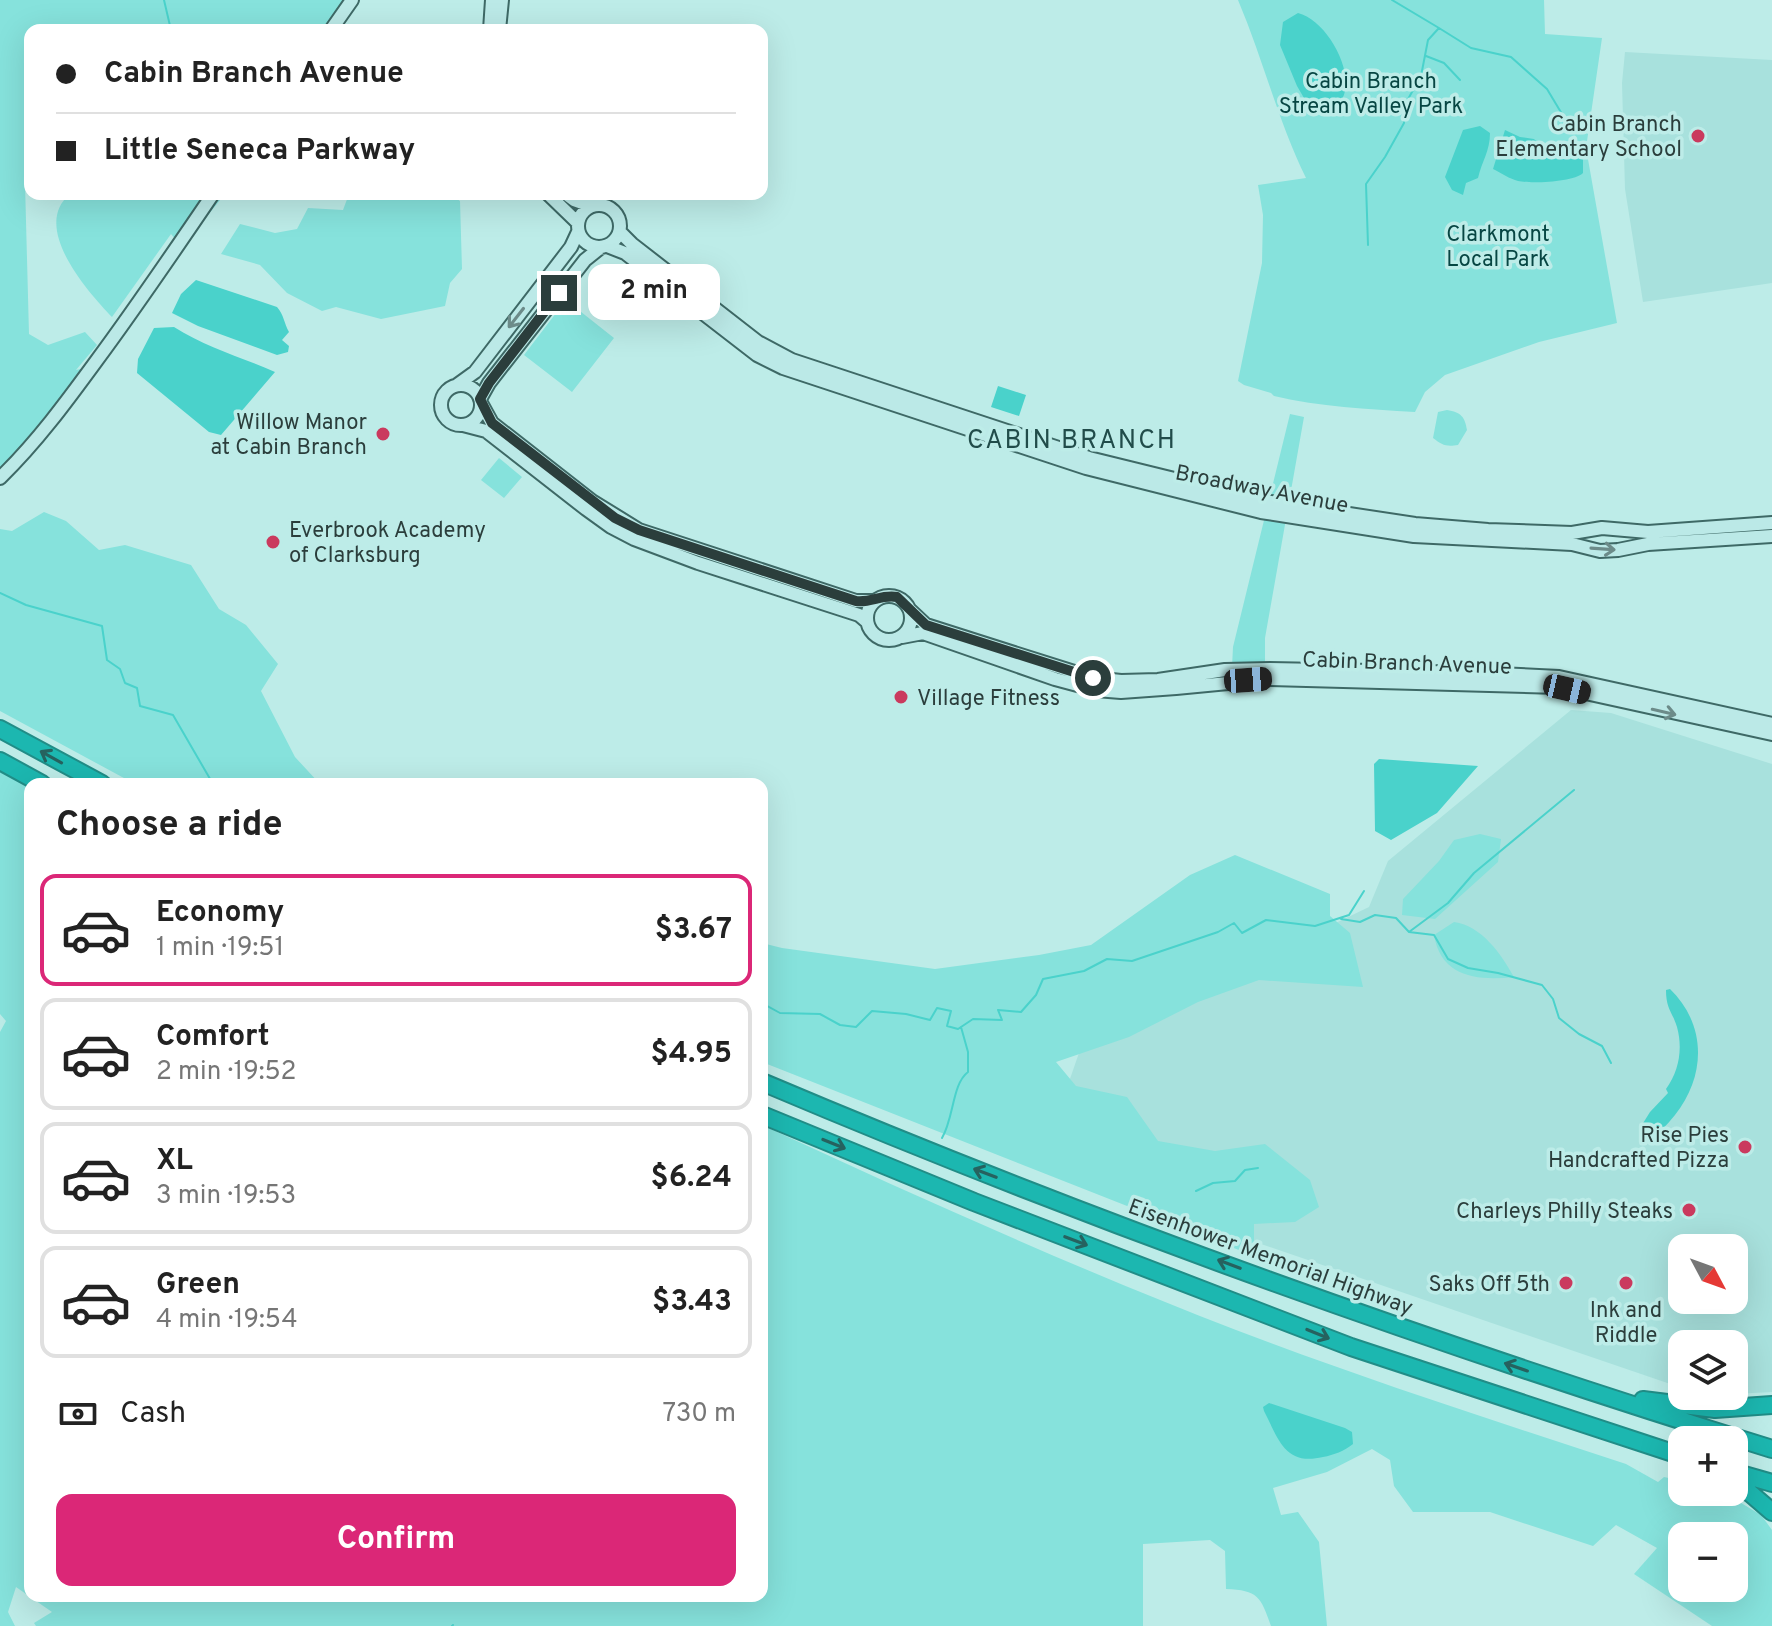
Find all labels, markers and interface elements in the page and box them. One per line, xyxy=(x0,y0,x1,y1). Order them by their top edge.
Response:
text: Cabin Branch Avenue xyxy=(104,56,404,93)
park label: Cabin Branch Stream Valley Park xyxy=(1279,69,1463,121)
place label: Cabin Branch Elementary School xyxy=(1495,112,1682,164)
marker: Cabin Branch Elementary School xyxy=(1689,127,1707,145)
text: Little Seneca Parkway xyxy=(104,133,415,170)
park label: Clarkmont Local Park xyxy=(1446,222,1550,274)
callout: 2 min xyxy=(587,265,719,321)
route end xyxy=(541,275,577,311)
text: 2 min xyxy=(620,275,688,308)
one-way arrow xyxy=(508,307,525,328)
place label: Willow Manor at Cabin Branch xyxy=(210,410,367,462)
marker: Willow Manor at Cabin Branch xyxy=(374,425,392,443)
district label: CABIN BRANCH xyxy=(967,425,1177,458)
street label: Broadway Avenue xyxy=(1173,460,1350,520)
place label: Everbrook Academy of Clarksburg xyxy=(289,518,486,570)
marker: Everbrook Academy of Clarksburg xyxy=(264,533,282,551)
one-way arrow xyxy=(1589,542,1616,557)
street label: Cabin Branch Avenue xyxy=(1302,647,1512,682)
route start xyxy=(1075,660,1111,696)
car xyxy=(1223,666,1273,694)
car xyxy=(1541,672,1593,706)
place label: Village Fitness xyxy=(917,686,1060,713)
marker: Village Fitness xyxy=(892,688,910,706)
one-way arrow xyxy=(1651,705,1677,720)
one-way arrow xyxy=(40,749,63,765)
text: Choose a ride xyxy=(56,803,282,849)
icon: car xyxy=(60,894,132,966)
text: Economy xyxy=(156,895,284,932)
text: $3.67 xyxy=(655,912,732,949)
text: 1 min · 19:51 xyxy=(156,932,284,965)
icon: car xyxy=(60,1018,132,1090)
text: Comfort xyxy=(156,1019,269,1056)
text: $4.95 xyxy=(651,1036,732,1073)
text: 2 min · 19:52 xyxy=(156,1056,297,1089)
place label: Rise Pies Handcrafted Pizza xyxy=(1548,1123,1729,1175)
one-way arrow xyxy=(821,1138,846,1152)
marker: Rise Pies Handcrafted Pizza xyxy=(1736,1138,1754,1156)
icon: car xyxy=(60,1142,132,1214)
text: XL xyxy=(156,1143,193,1180)
text: $6.24 xyxy=(651,1160,732,1197)
one-way arrow xyxy=(973,1165,998,1179)
text: 3 min · 19:53 xyxy=(156,1180,296,1213)
street label: Eisenhower Memorial Highway xyxy=(1124,1194,1416,1323)
place label: Charleys Philly Steaks xyxy=(1456,1199,1673,1226)
marker: Charleys Philly Steaks xyxy=(1680,1201,1698,1219)
north arrow xyxy=(1668,1234,1748,1314)
map controls xyxy=(1668,1234,1748,1602)
one-way arrow xyxy=(1063,1235,1087,1249)
one-way arrow xyxy=(1217,1256,1242,1270)
icon: car xyxy=(60,1266,132,1338)
text: Green xyxy=(156,1267,240,1304)
place label: Saks Off 5th xyxy=(1429,1272,1550,1299)
marker: Saks Off 5th xyxy=(1557,1274,1575,1292)
marker: Ink and Riddle xyxy=(1617,1274,1635,1292)
text: $3.43 xyxy=(652,1284,732,1321)
place label: Ink and Riddle xyxy=(1590,1298,1662,1350)
text: 4 min · 19:54 xyxy=(156,1304,298,1337)
one-way arrow xyxy=(1305,1328,1330,1343)
button: layers xyxy=(1668,1330,1748,1410)
one-way arrow xyxy=(1503,1359,1528,1374)
icon: cash xyxy=(56,1392,100,1436)
text: Cash xyxy=(120,1396,186,1433)
text: 730 m xyxy=(663,1398,736,1431)
button: + xyxy=(1668,1426,1748,1506)
button: Confirm xyxy=(56,1494,736,1586)
button: − xyxy=(1668,1522,1748,1602)

